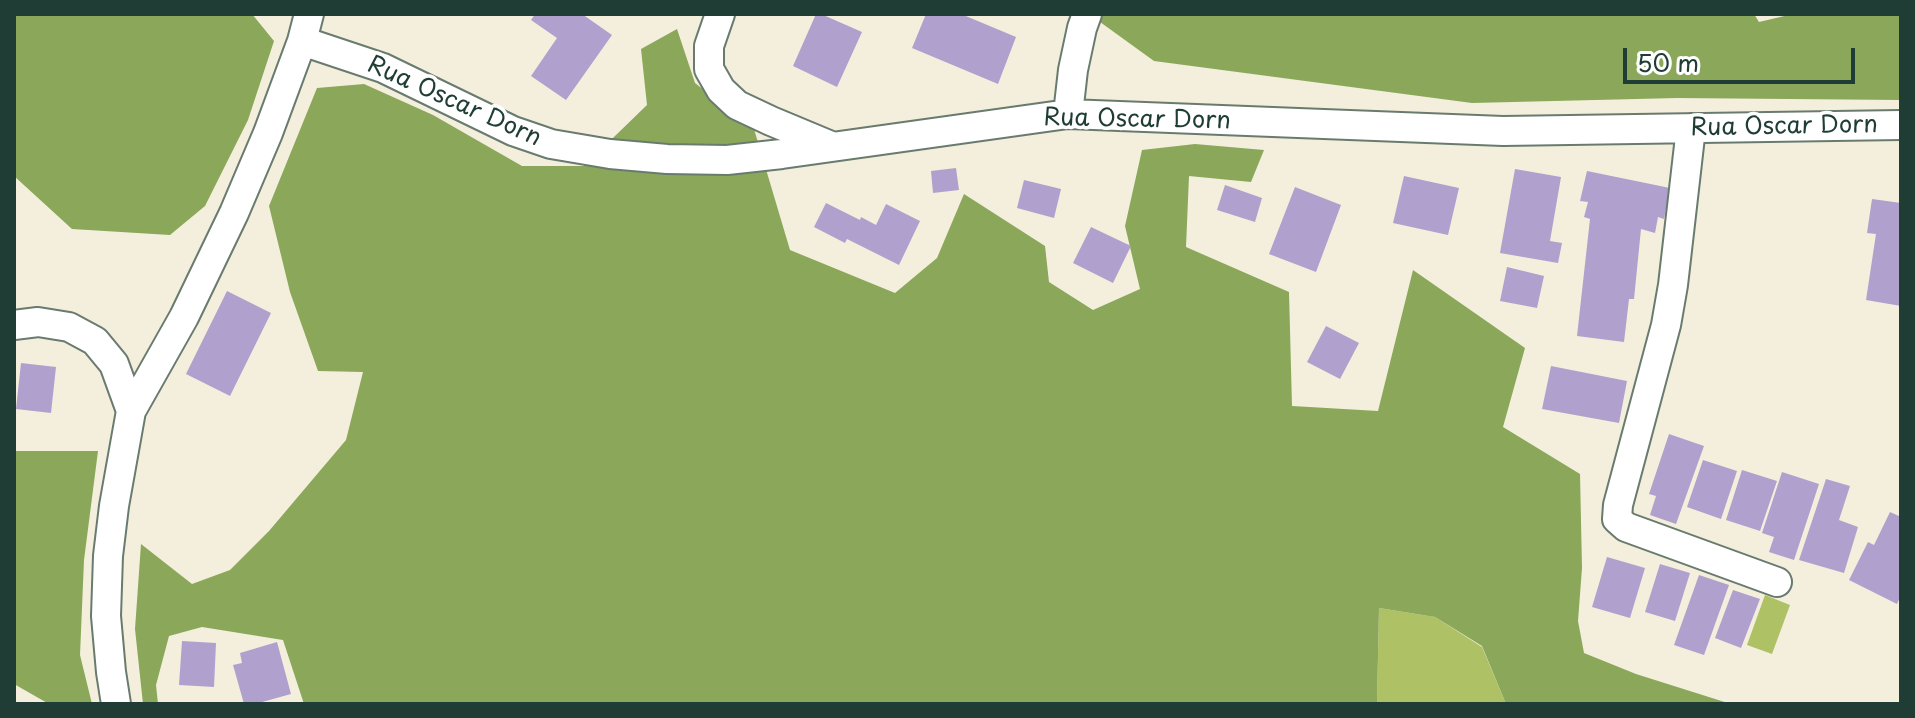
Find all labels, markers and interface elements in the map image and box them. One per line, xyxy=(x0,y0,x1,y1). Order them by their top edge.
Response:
scale bar xyxy=(1627,32,1859,82)
text: 50 m xyxy=(1637,44,1699,80)
street label: Rua Oscar Dorn xyxy=(363,51,545,153)
street label: Rua Oscar Dorn xyxy=(1043,104,1231,136)
street label: Rua Oscar Dorn xyxy=(1690,111,1878,143)

